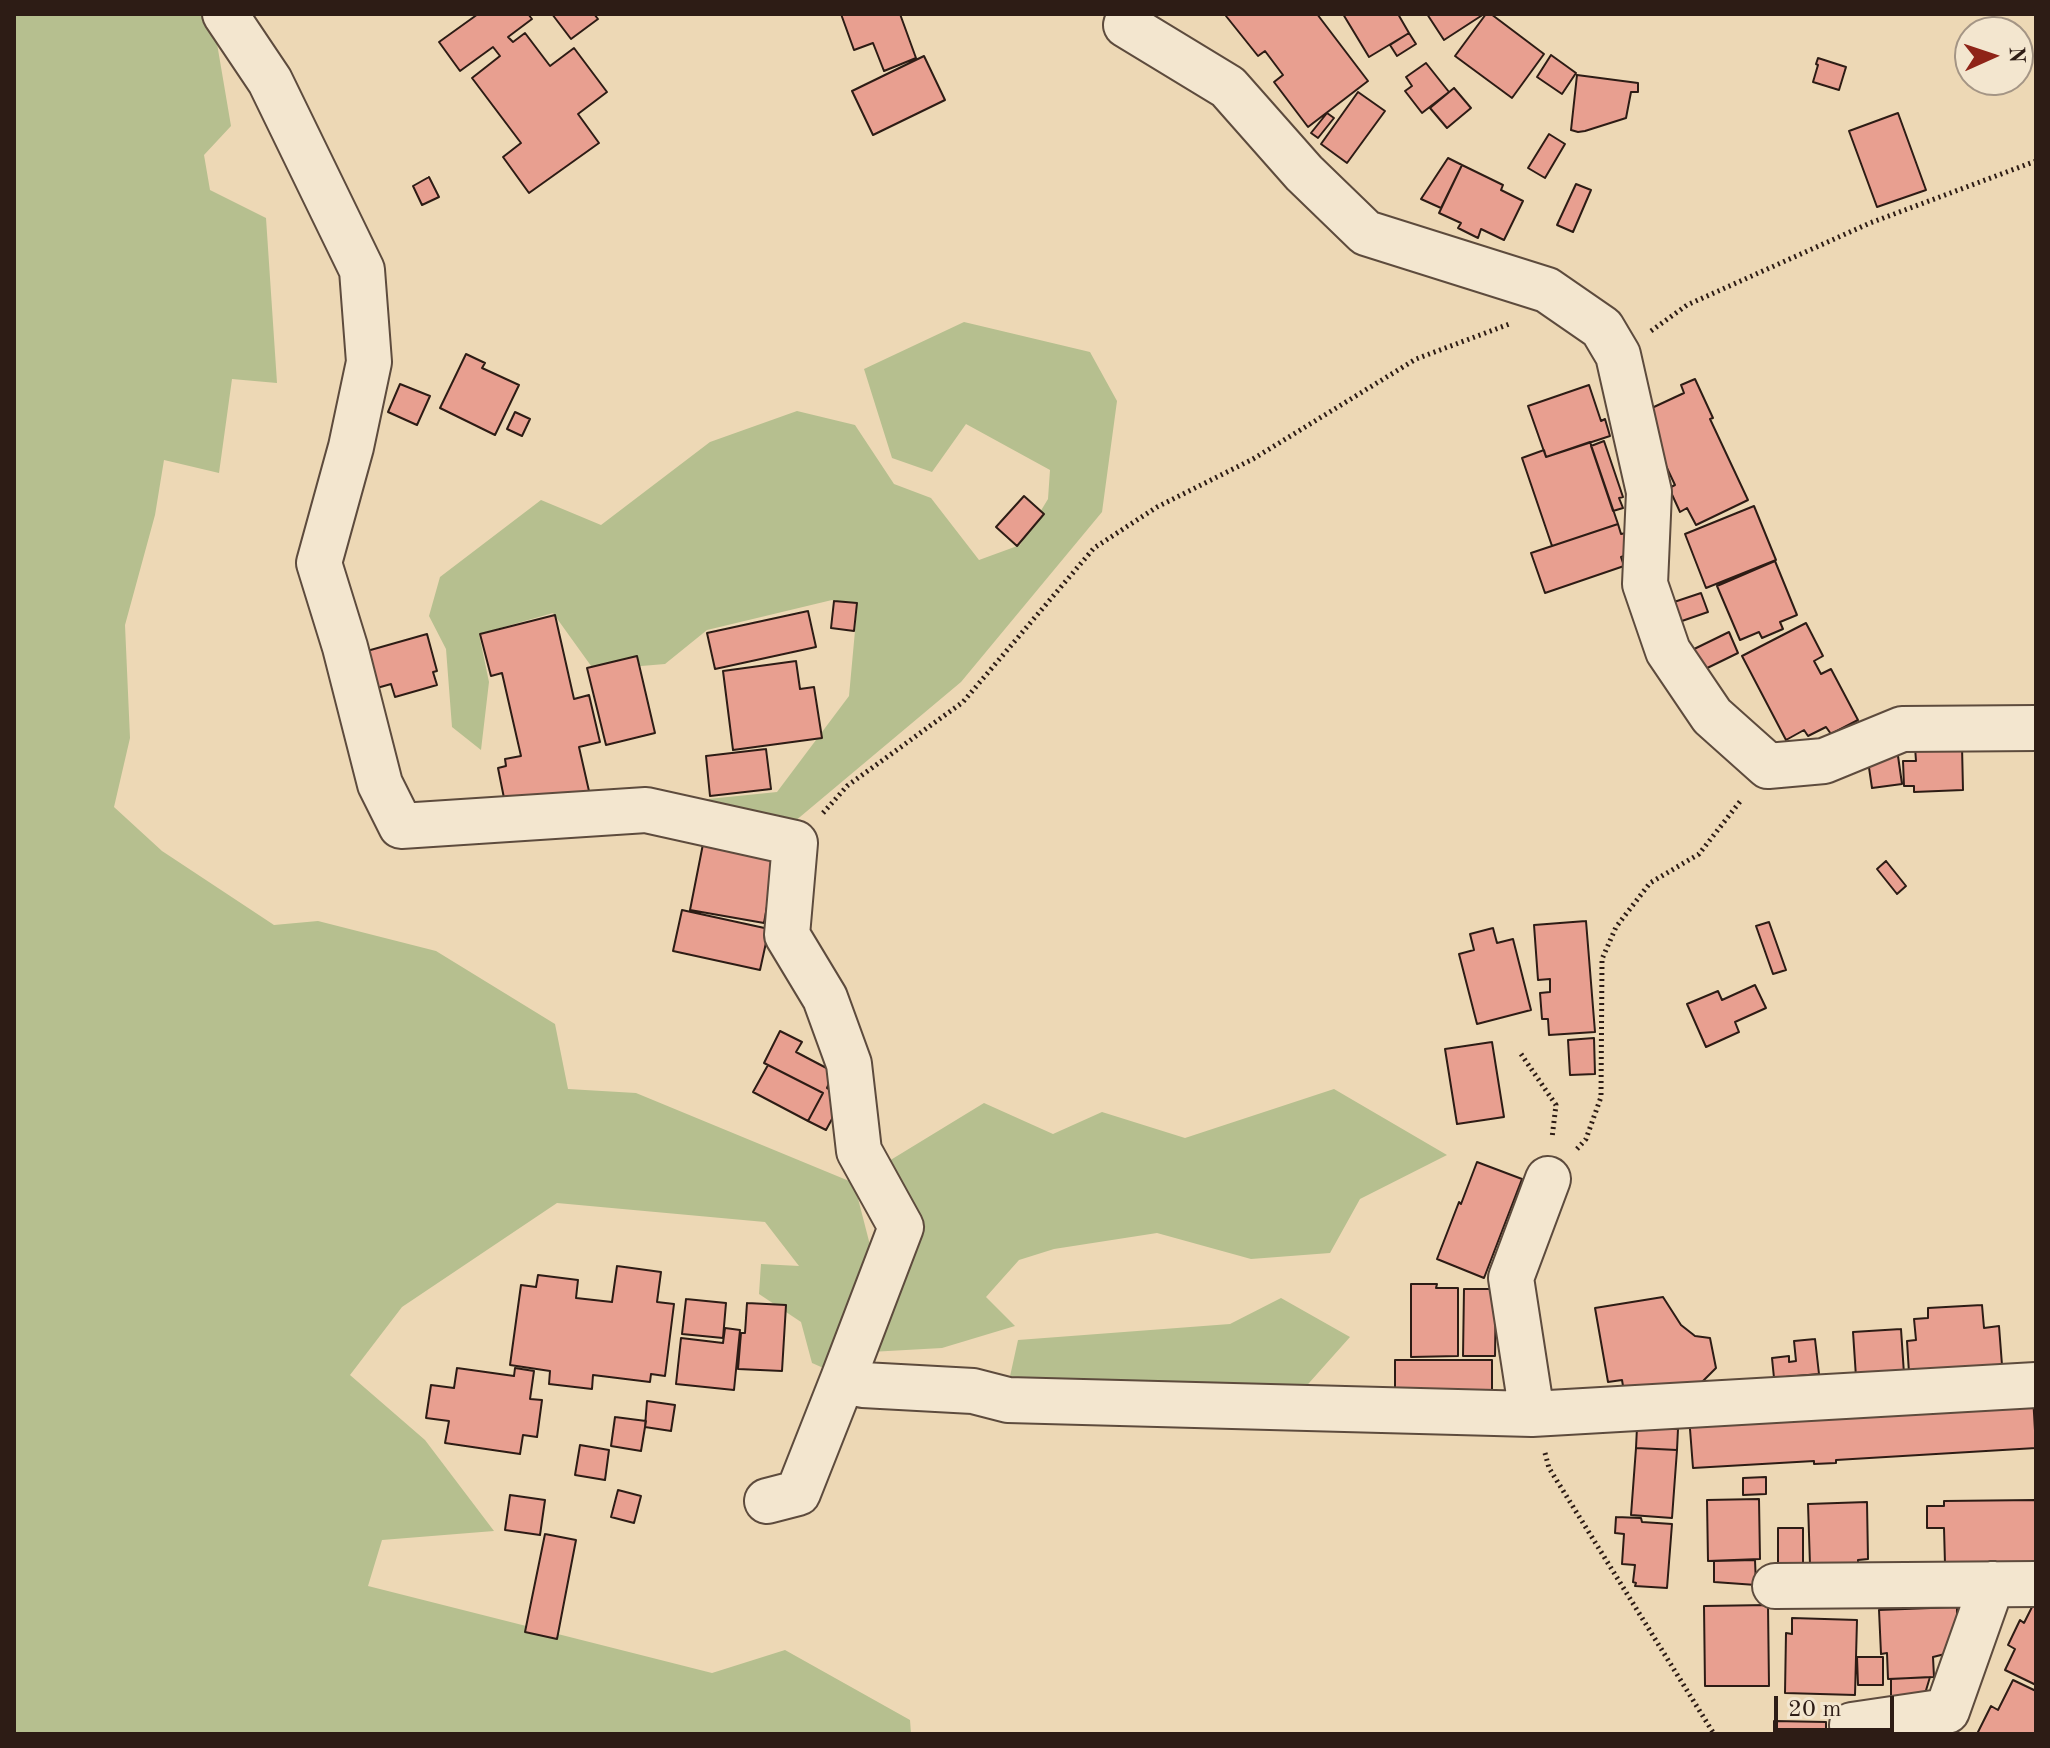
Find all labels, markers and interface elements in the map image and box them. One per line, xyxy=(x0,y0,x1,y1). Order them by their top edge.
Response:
north arrow xyxy=(1954,16,2034,96)
text: N xyxy=(2005,46,2027,64)
scale bar xyxy=(1778,1680,1898,1730)
text: 20 m xyxy=(1788,1698,1842,1722)

